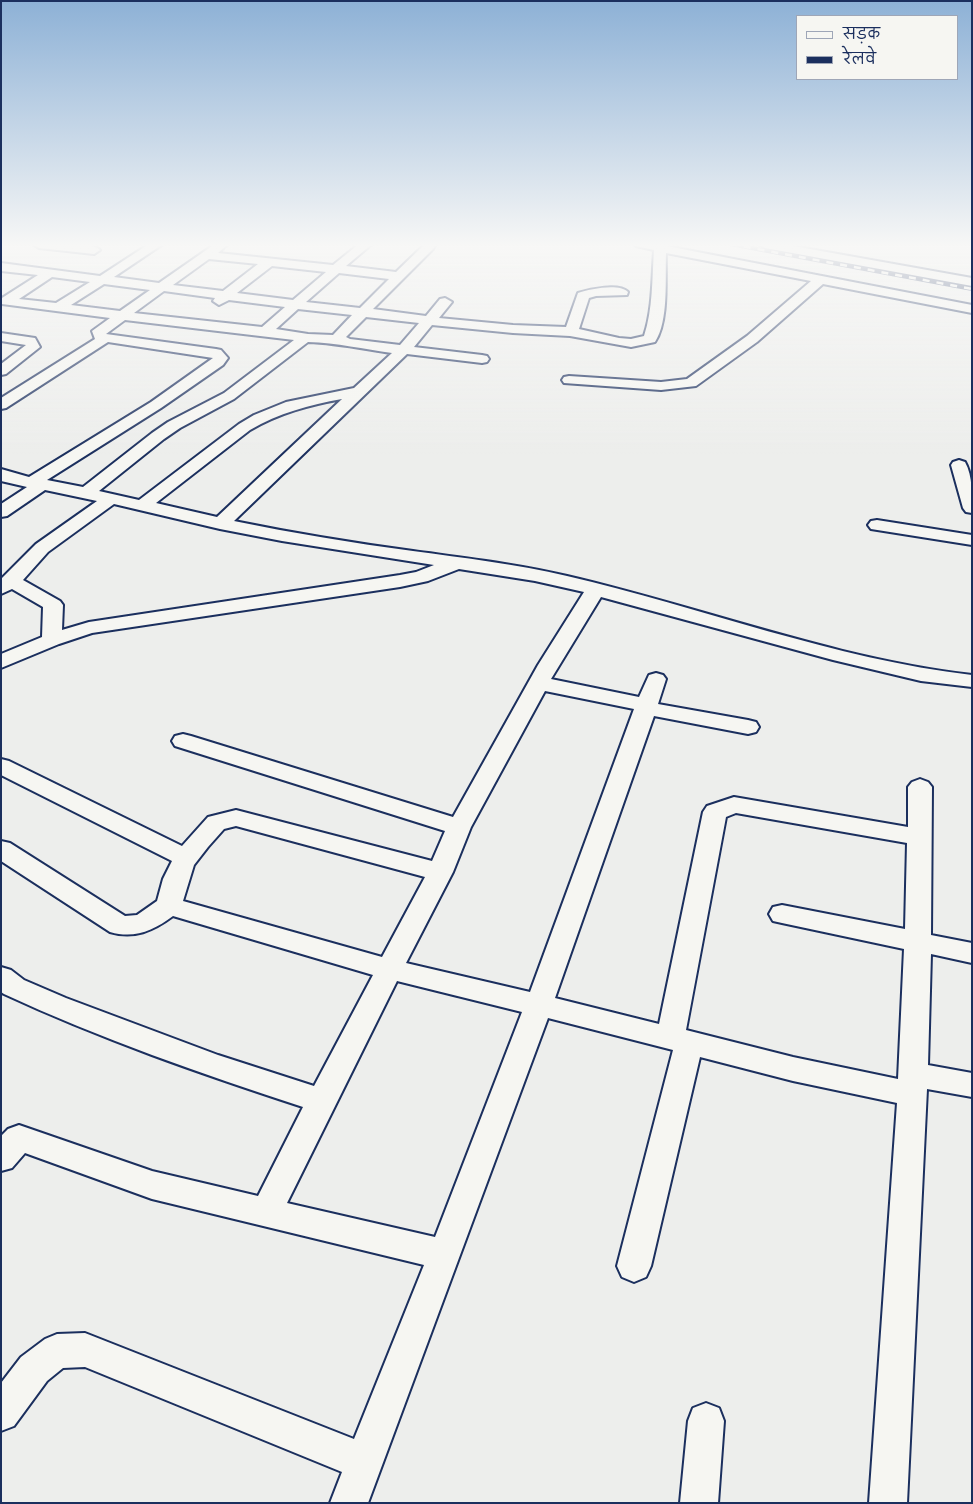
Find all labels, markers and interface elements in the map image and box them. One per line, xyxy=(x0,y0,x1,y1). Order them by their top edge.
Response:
legend xyxy=(796,15,958,80)
text: सड़क xyxy=(843,23,880,43)
text: रेलवे xyxy=(843,48,876,68)

